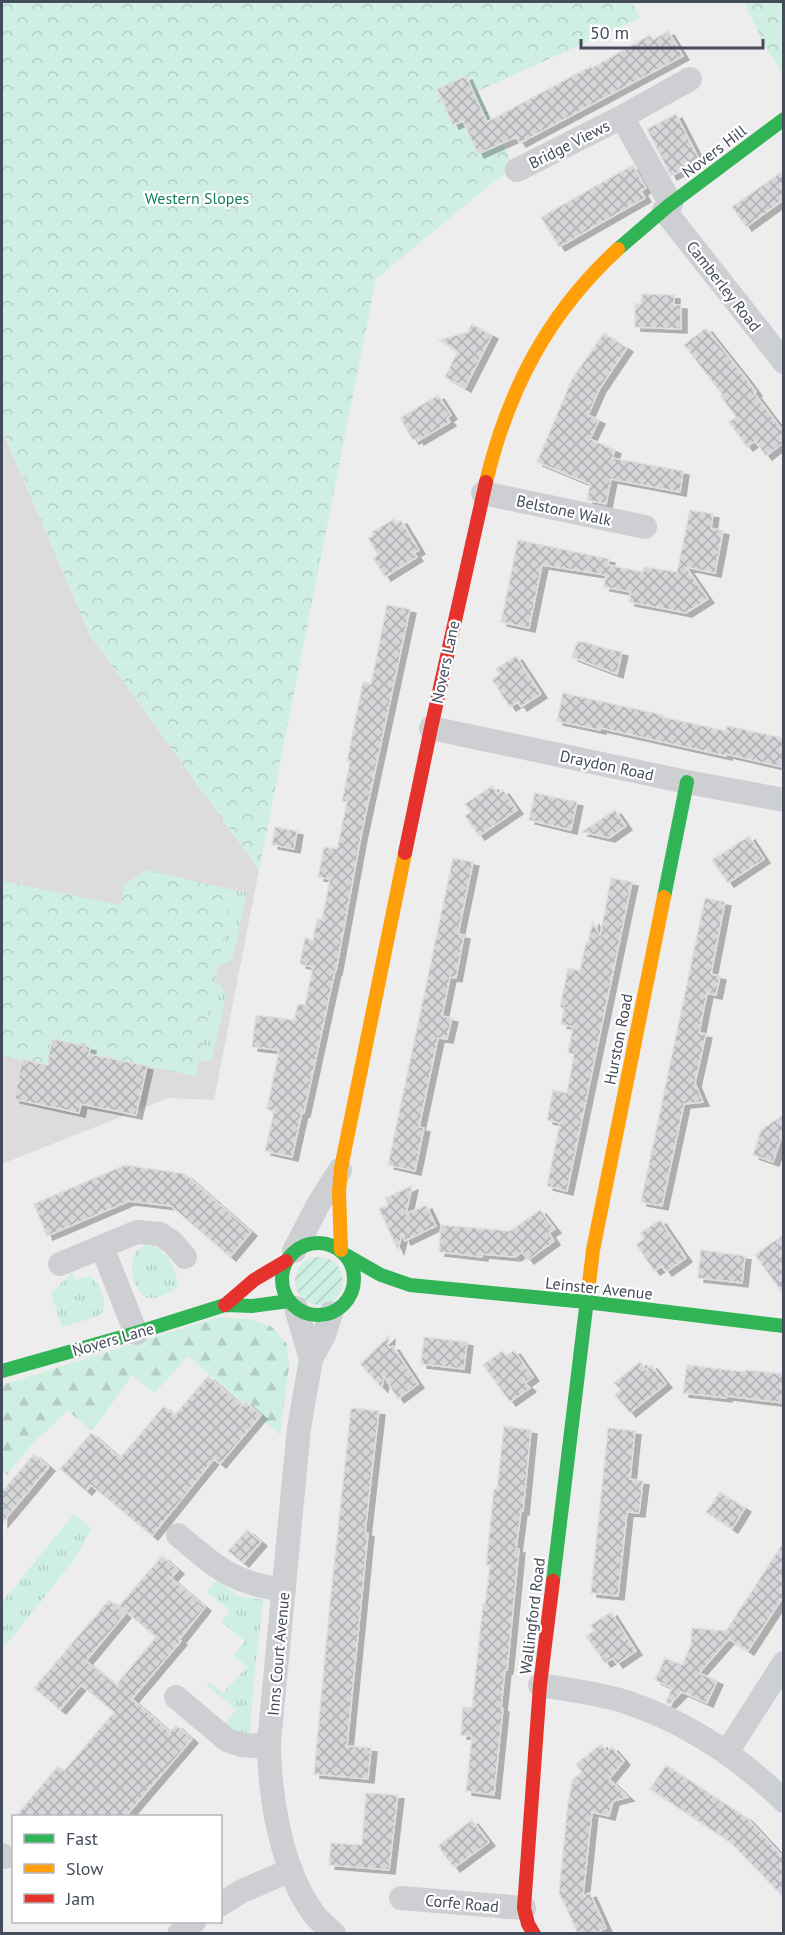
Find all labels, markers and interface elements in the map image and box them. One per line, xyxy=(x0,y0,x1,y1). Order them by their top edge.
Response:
scale bar xyxy=(581,12,762,50)
text: 50 m xyxy=(590,21,629,44)
street label: Bridge Views xyxy=(525,115,613,173)
street label: Novers Hill xyxy=(678,120,750,182)
park label: Western Slopes xyxy=(145,188,250,208)
street label: Camberley Road xyxy=(682,237,766,335)
street label: Belstone Walk xyxy=(515,490,614,530)
street label: Novers Lane xyxy=(426,619,464,705)
street label: Draydon Road xyxy=(558,745,656,785)
street label: Hurston Road xyxy=(599,992,637,1086)
street label: Leinster Avenue xyxy=(544,1272,654,1304)
street label: Novers Lane xyxy=(70,1318,156,1360)
street label: Wallingford Road xyxy=(515,1557,549,1675)
street label: Inns Court Avenue xyxy=(263,1591,293,1717)
legend xyxy=(12,1815,222,1923)
text: Fast xyxy=(66,1827,98,1850)
text: Slow xyxy=(66,1857,104,1880)
text: Jam xyxy=(65,1887,95,1910)
street label: Corfe Road xyxy=(424,1890,500,1916)

